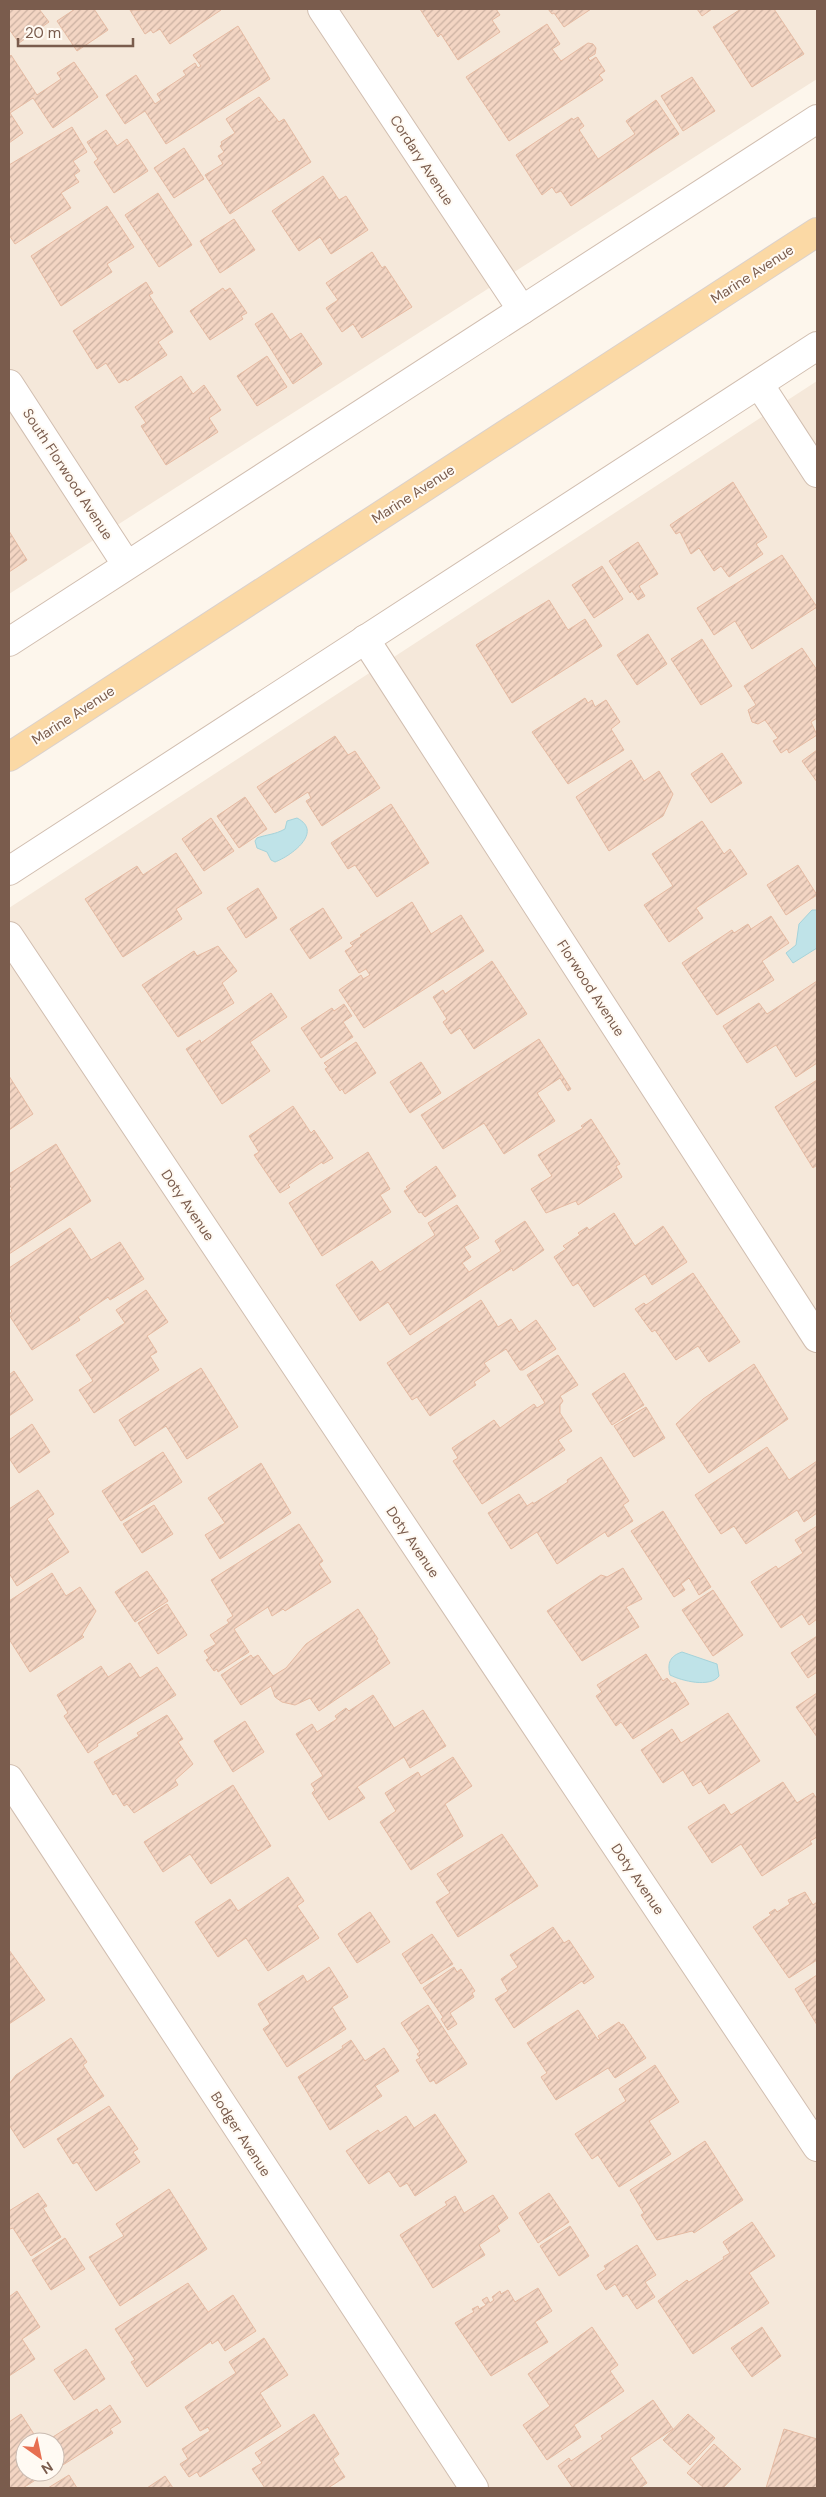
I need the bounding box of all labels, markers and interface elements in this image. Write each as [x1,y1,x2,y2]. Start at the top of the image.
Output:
scale bar [18,15,132,47]
text: 20 m [25,23,61,43]
street label: Cordary Avenue [386,112,458,209]
street label: Marine Avenue [707,240,797,307]
street label: South Florwood Avenue [19,405,117,543]
street label: Marine Avenue [368,460,458,527]
street label: Marine Avenue [28,681,118,748]
street label: Florwood Avenue [553,936,629,1040]
street label: Doty Avenue [158,1166,218,1244]
street label: Doty Avenue [383,1503,443,1581]
street label: Doty Avenue [608,1840,668,1918]
street label: Bodger Avenue [207,2088,275,2180]
north arrow [15,2432,65,2482]
text: N [38,2458,56,2478]

